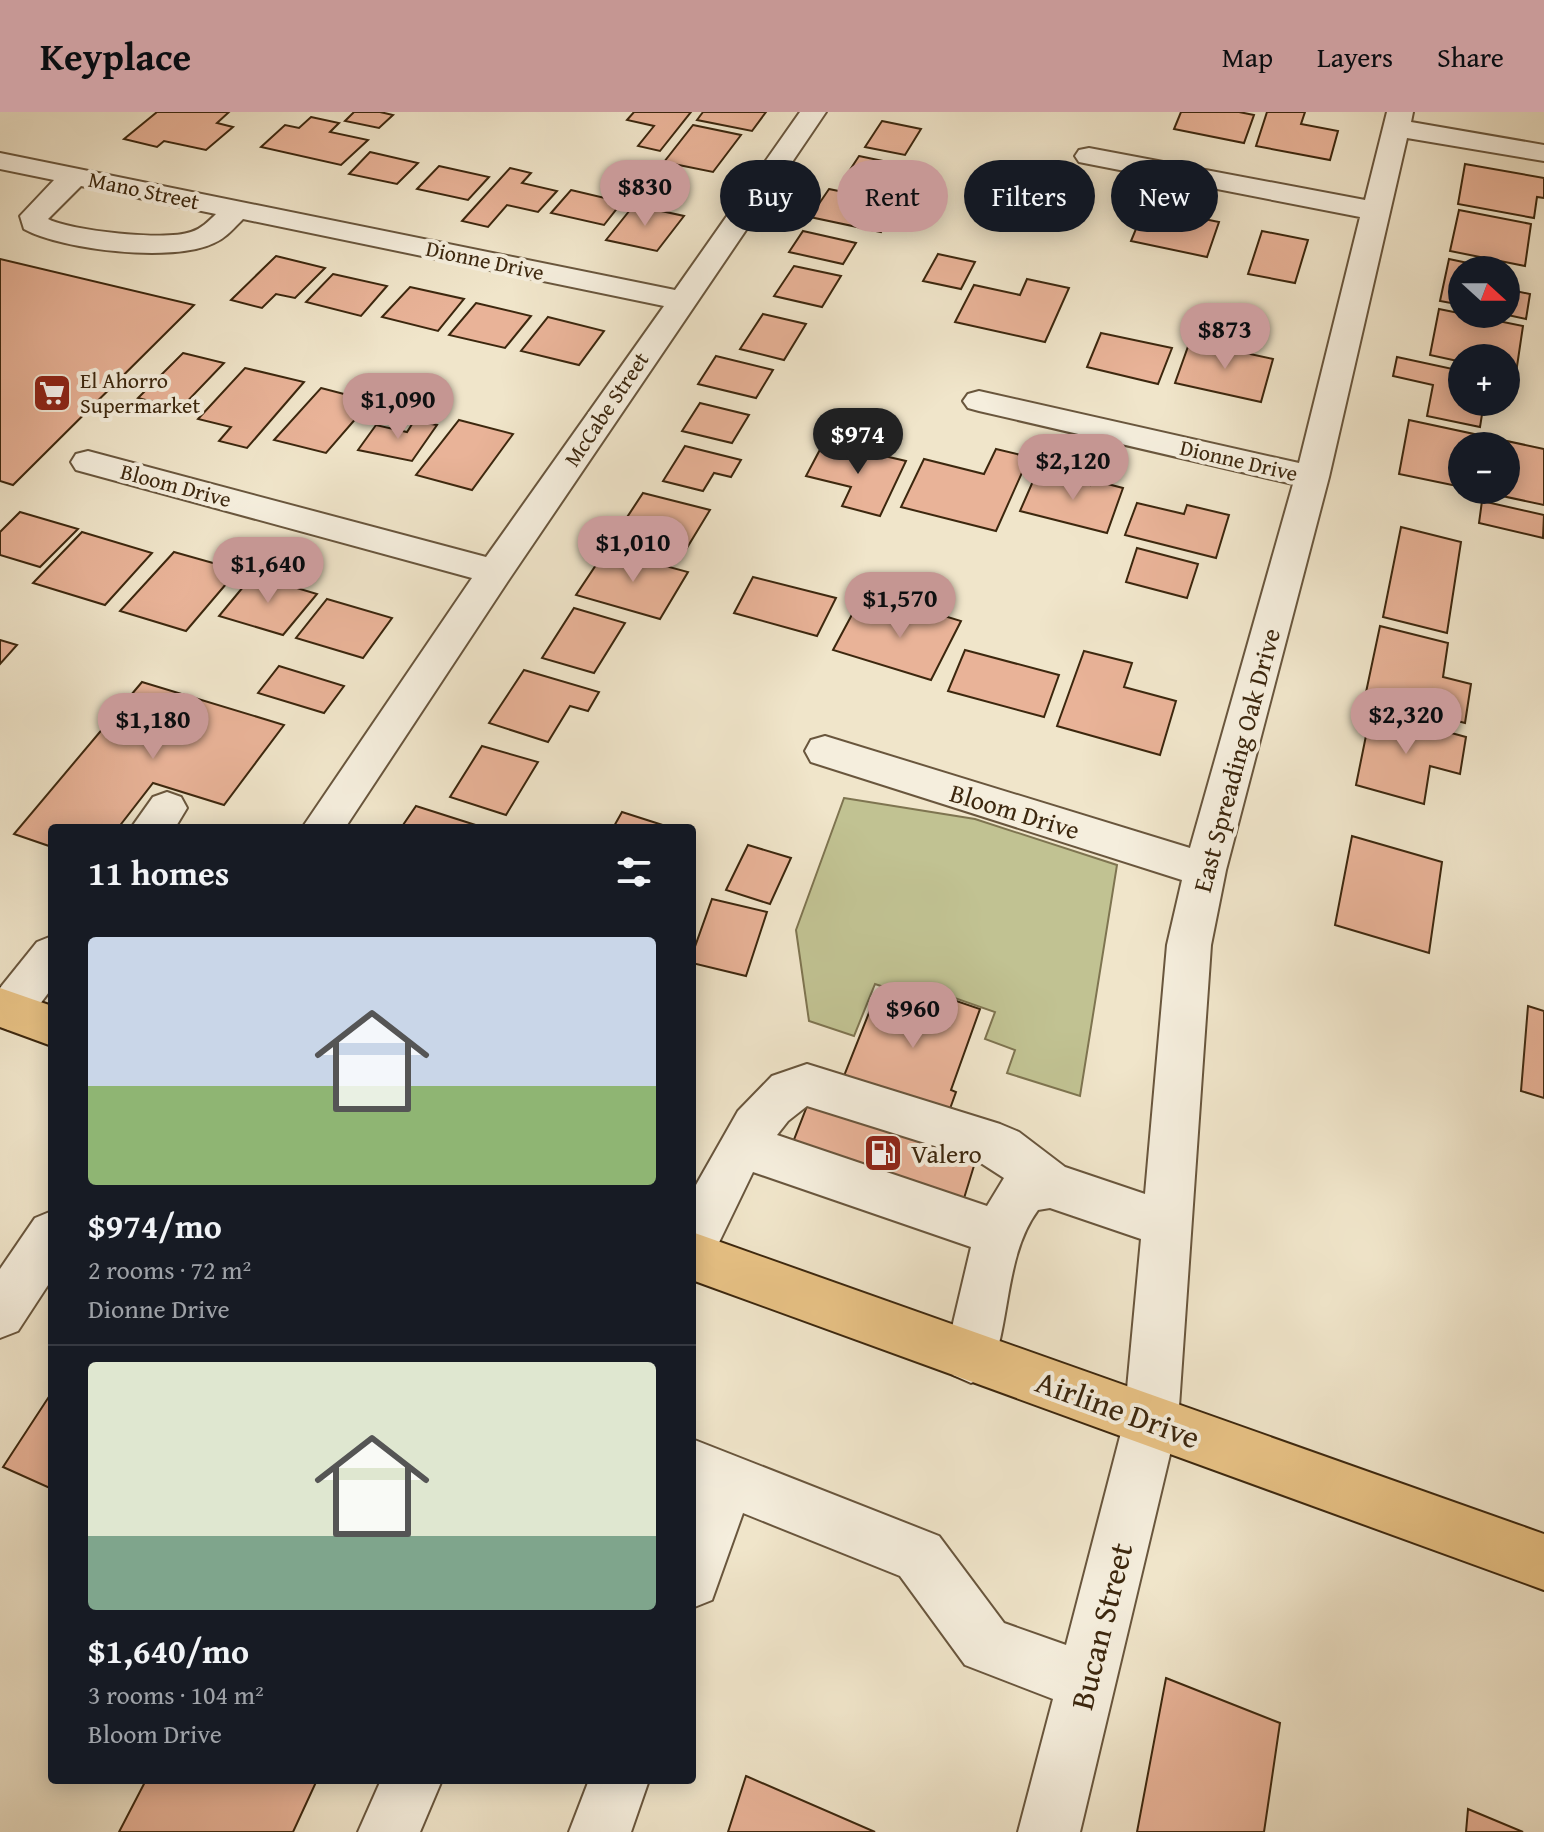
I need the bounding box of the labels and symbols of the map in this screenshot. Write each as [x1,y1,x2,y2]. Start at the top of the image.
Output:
pin: $830 [598,160,692,228]
street label: Mano Street [86,163,203,217]
street label: Dionne Drive [423,232,547,288]
north arrow [1448,256,1520,328]
pin: $873 [1178,303,1272,371]
street label: McCabe Street [556,345,656,473]
place label: El Ahorro Supermarket [80,364,200,421]
supermarket icon: El Ahorro Supermarket [31,372,73,414]
pin: $1,090 [333,373,463,441]
pin: $974 [811,408,905,476]
street label: Dionne Drive [1177,431,1301,489]
pin: $2,120 [1008,434,1138,502]
street label: Bloom Drive [117,455,235,515]
pin: $1,010 [568,516,698,584]
pin: $1,640 [203,537,333,605]
pin: $1,570 [835,572,965,640]
street label: East Spreading Oak Drive [1182,624,1290,896]
pin: $2,320 [1341,688,1471,756]
pin: $1,180 [88,693,218,761]
street label: Bloom Drive [945,773,1085,849]
pin: $960 [866,982,960,1050]
fuel station icon: Valero [862,1132,904,1174]
place label: Valero [911,1134,982,1173]
street label: Airline Drive [1029,1358,1207,1460]
street label: Bucan Street [1058,1537,1144,1715]

